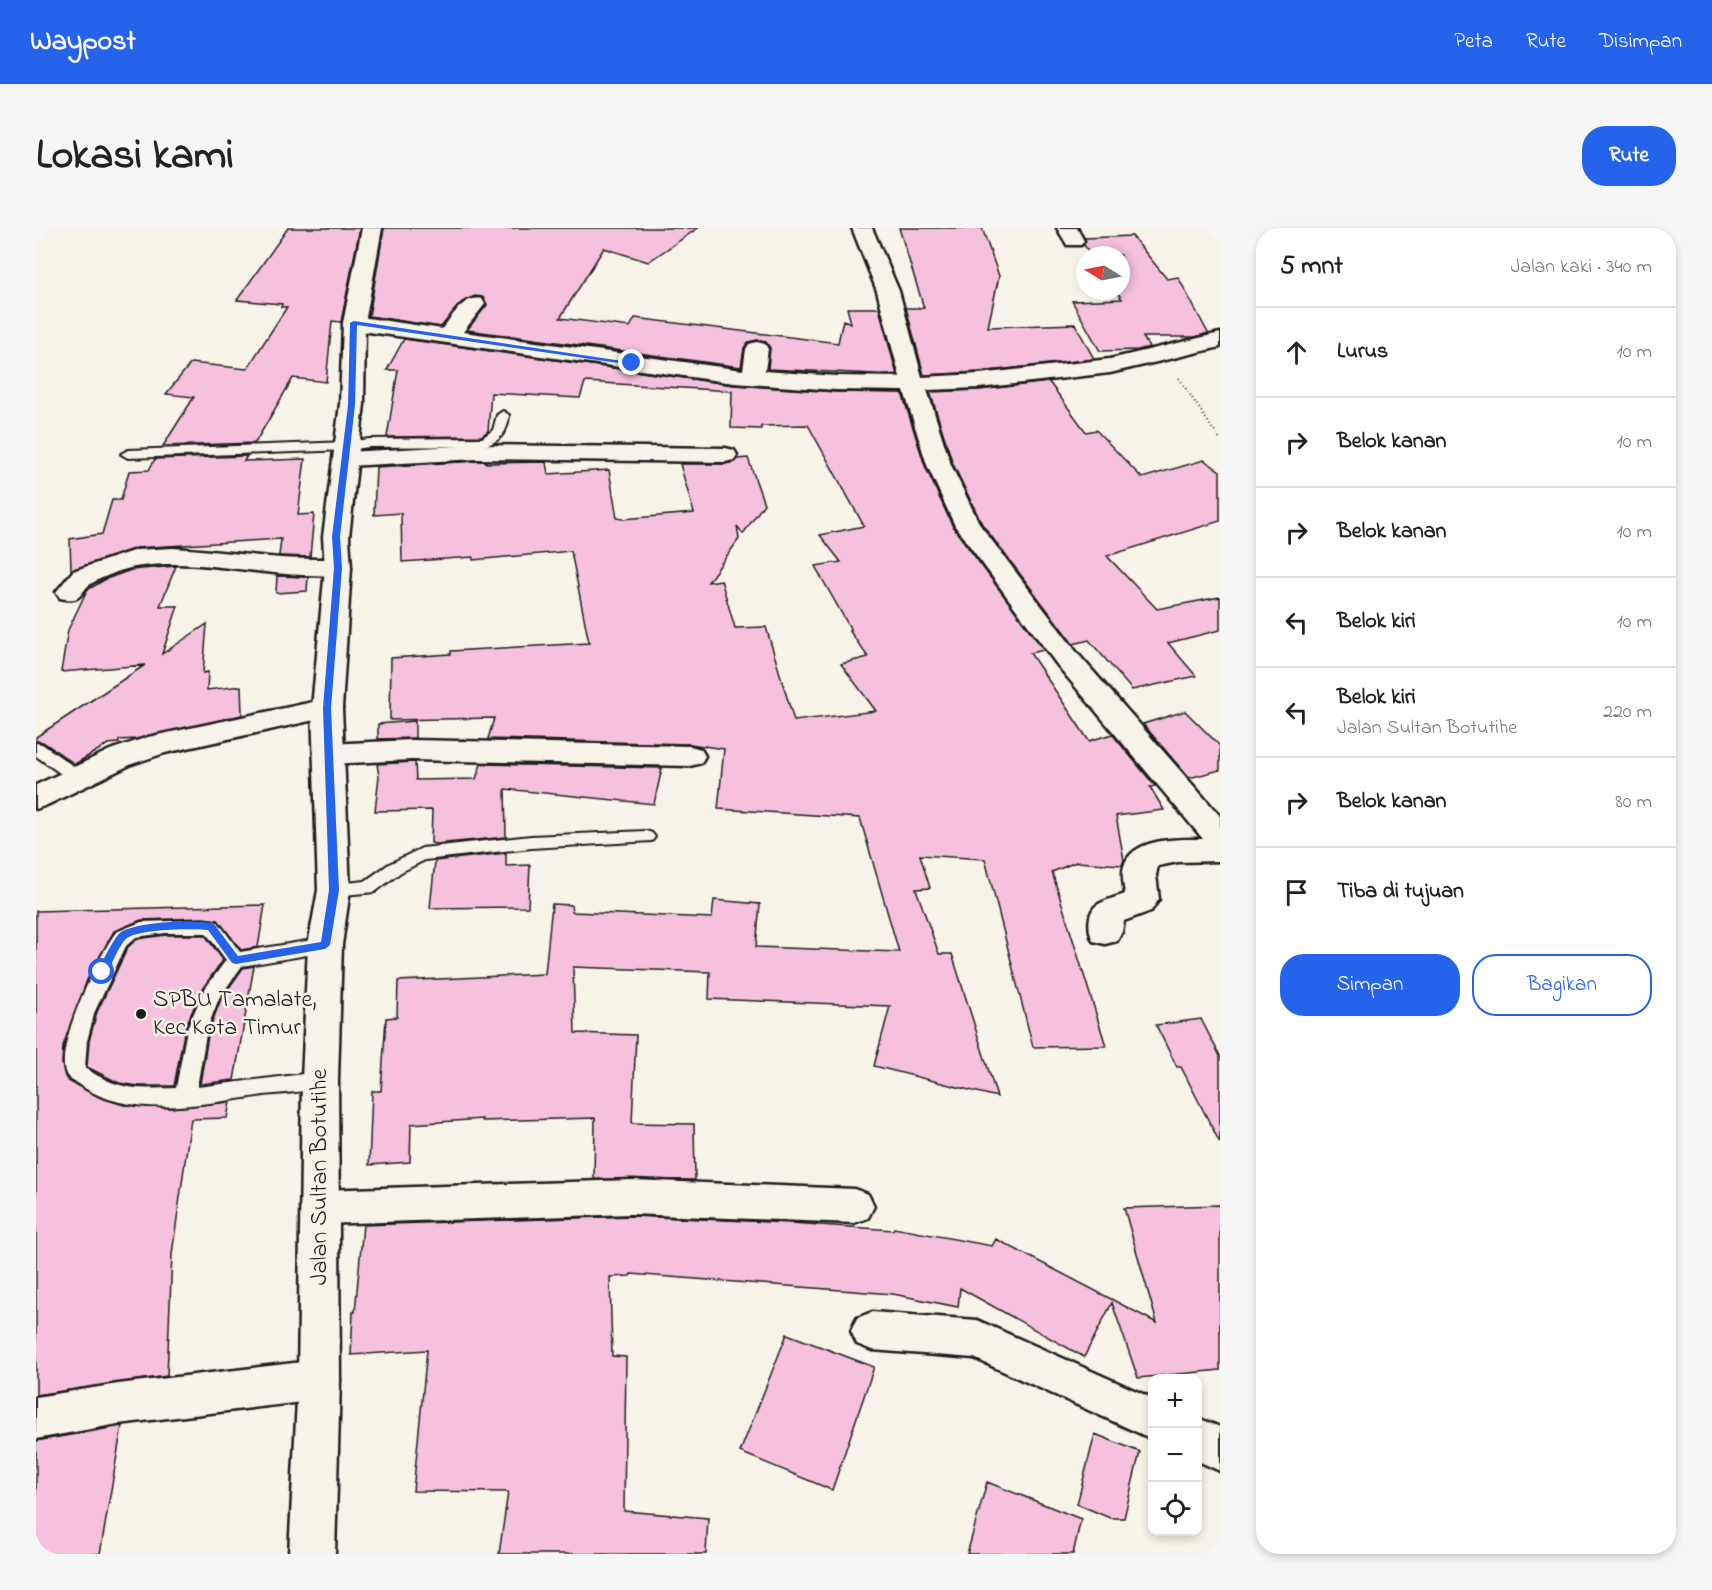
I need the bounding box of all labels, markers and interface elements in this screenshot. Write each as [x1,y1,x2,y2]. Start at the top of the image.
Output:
text: Waypost [30,22,136,63]
text: Peta [1454,27,1493,57]
text: Rute [1526,27,1566,57]
text: Disimpan [1599,27,1682,57]
text: Lokasi kami [36,126,234,187]
button: Rute [1582,126,1676,186]
north arrow [1076,246,1130,300]
text: 5 mnt [1280,248,1343,286]
text: Jalan kaki · 340 m [1511,253,1652,282]
icon: ahead [1280,336,1313,369]
text: Lurus [1337,336,1388,368]
text: 10 m [1616,338,1652,367]
route end [618,349,644,375]
icon: right [1280,426,1313,459]
text: Belok kanan [1337,426,1446,458]
text: 10 m [1616,428,1652,457]
icon: right [1280,516,1313,549]
text: Belok kanan [1337,516,1446,548]
text: 10 m [1616,518,1652,547]
icon: left [1280,606,1313,639]
text: Belok kiri [1337,606,1416,638]
text: 10 m [1616,608,1652,637]
text: Belok kiri [1337,682,1416,714]
icon: left [1280,696,1313,729]
text: 220 m [1603,698,1652,727]
text: Jalan Sultan Botutihe [1337,714,1517,743]
icon: right [1280,786,1313,819]
text: Belok kanan [1337,786,1446,818]
text: 80 m [1615,788,1652,817]
icon: arrive [1280,876,1313,909]
text: Tiba di tujuan [1337,876,1464,908]
button: Simpan [1280,954,1460,1016]
button: Bagikan [1472,954,1652,1016]
route start [88,958,114,984]
place label: SPBU Tamalate, Kec Kota Timur [153,983,316,1046]
marker: SPBU Tamalate, Kec Kota Timur [134,1007,148,1021]
street label: Jalan Sultan Botutihe [303,1069,338,1285]
map controls [1148,1374,1202,1536]
button: + [1148,1374,1202,1428]
button: − [1148,1428,1202,1482]
button: locate [1148,1482,1202,1536]

